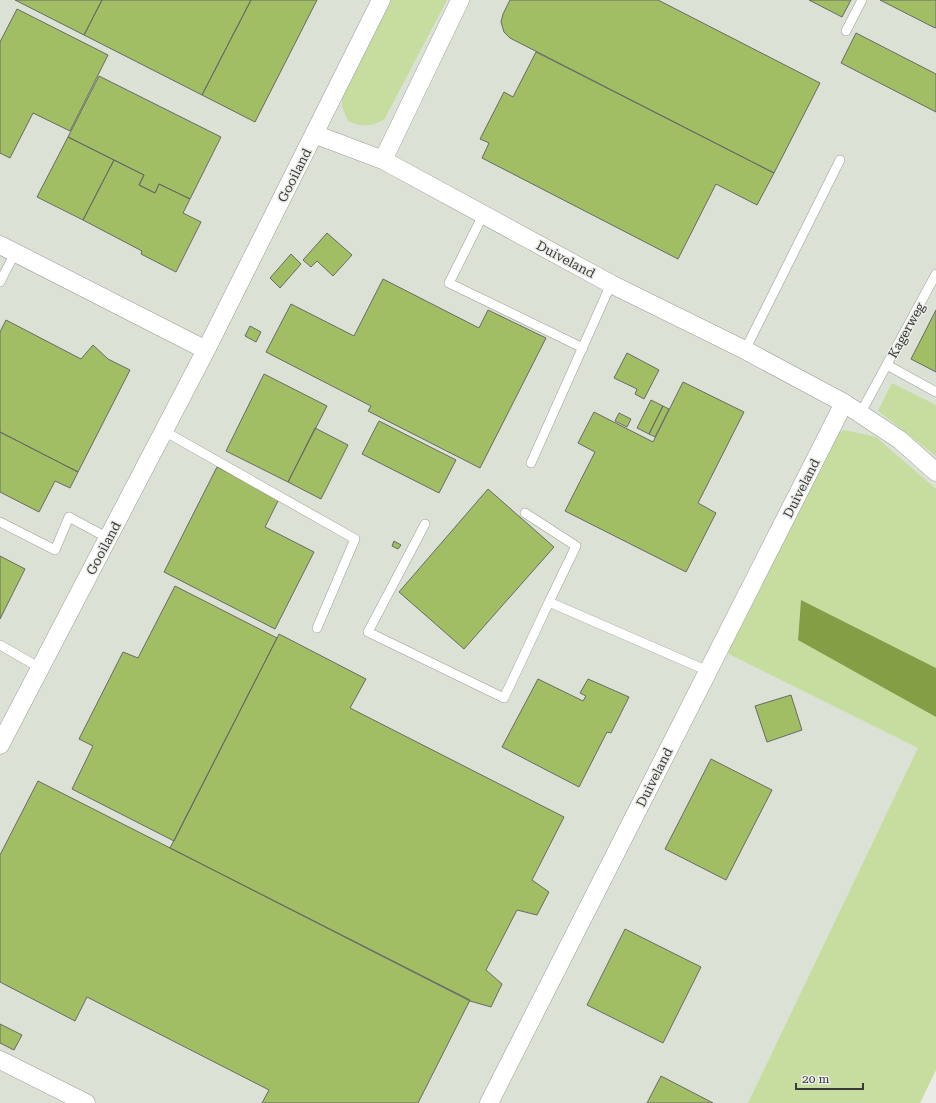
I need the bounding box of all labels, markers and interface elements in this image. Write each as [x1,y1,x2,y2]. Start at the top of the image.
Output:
street label: Gooiland [275,145,315,205]
street label: Duiveland [534,238,598,281]
street label: Kagerweg [885,299,928,361]
street label: Duiveland [780,456,823,520]
street label: Gooiland [83,518,124,577]
street label: Duiveland [633,745,676,809]
scale bar [796,1065,863,1091]
text: 20 m [802,1072,829,1086]

